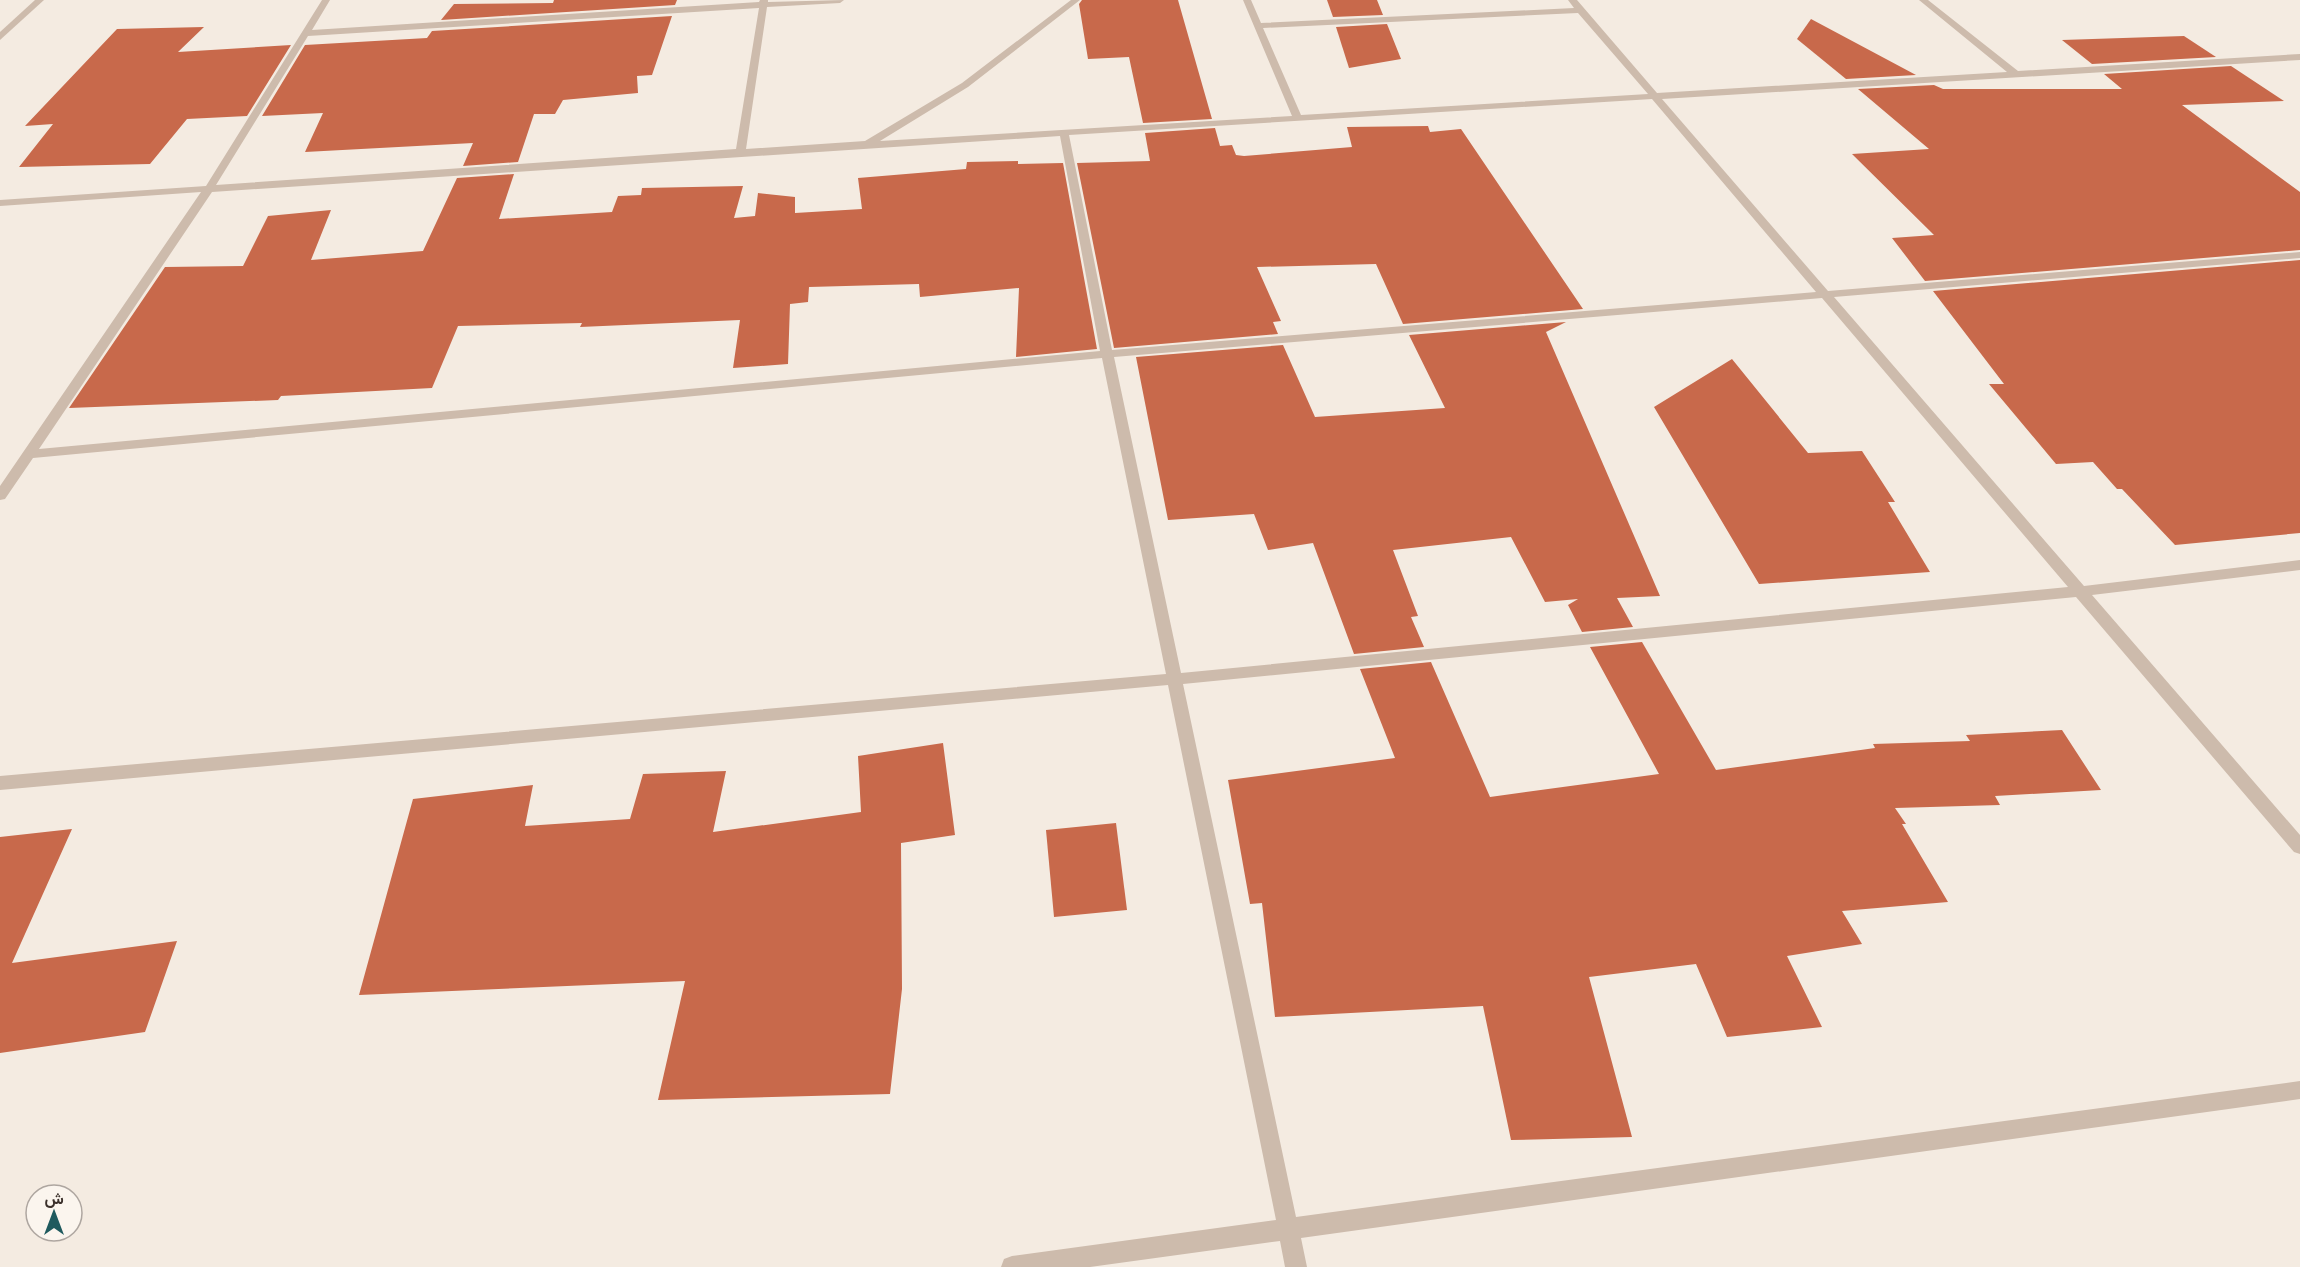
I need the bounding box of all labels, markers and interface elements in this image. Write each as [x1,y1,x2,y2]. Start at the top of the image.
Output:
north arrow [24,1183,84,1243]
text: ش [44,1189,64,1208]

